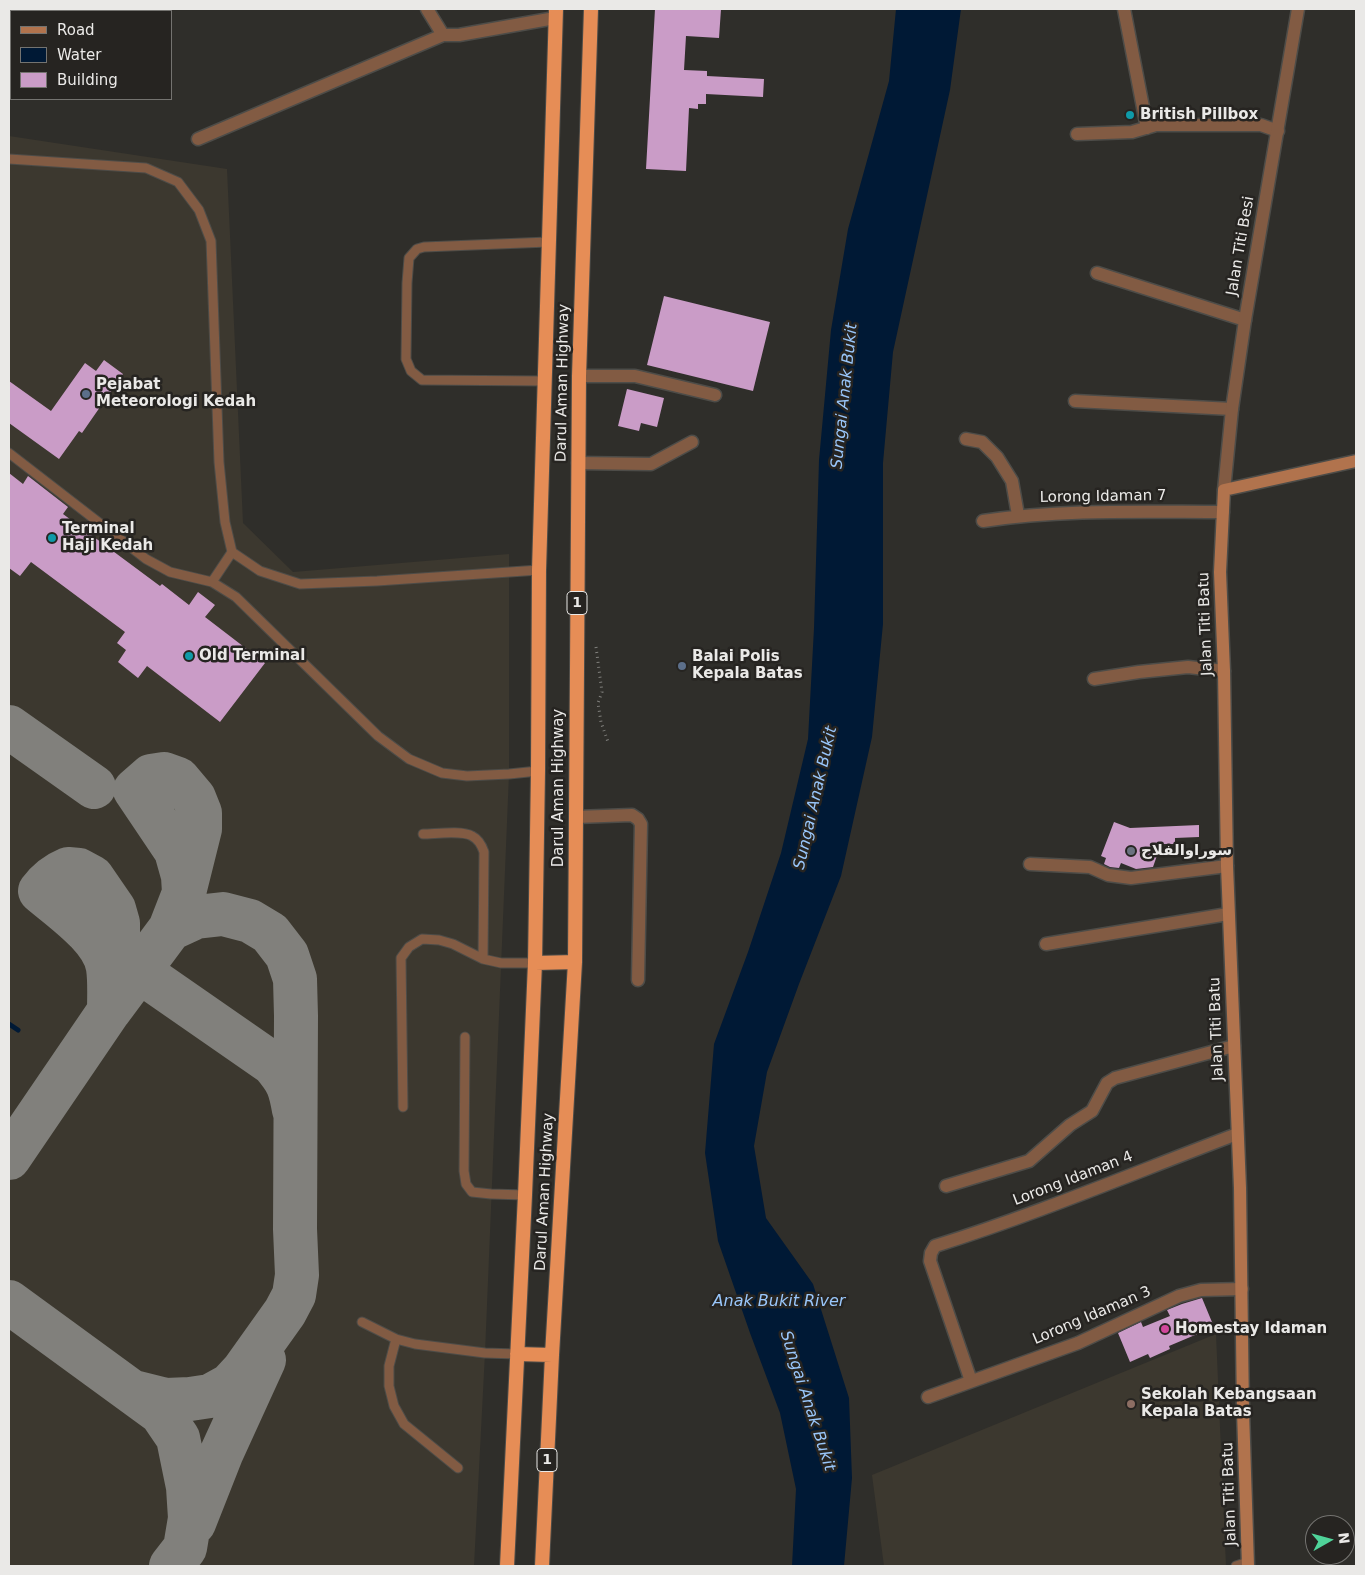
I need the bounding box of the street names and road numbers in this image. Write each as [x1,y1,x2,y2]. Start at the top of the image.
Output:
street label: Jalan Titi Besi [1223,195,1259,297]
street label: Darul Aman Highway [553,304,573,462]
street label: Lorong Idaman 7 [1039,487,1167,507]
street label: Jalan Titi Batu [1195,572,1217,676]
road number: 1 [567,592,587,614]
street label: Darul Aman Highway [550,709,568,867]
street label: Jalan Titi Batu [1206,977,1228,1081]
street label: Darul Aman Highway [532,1112,558,1272]
street label: Lorong Idaman 4 [1011,1148,1135,1210]
street label: Lorong Idaman 3 [1030,1283,1154,1349]
street label: Jalan Titi Batu [1219,1442,1241,1546]
road number: 1 [537,1448,557,1472]

